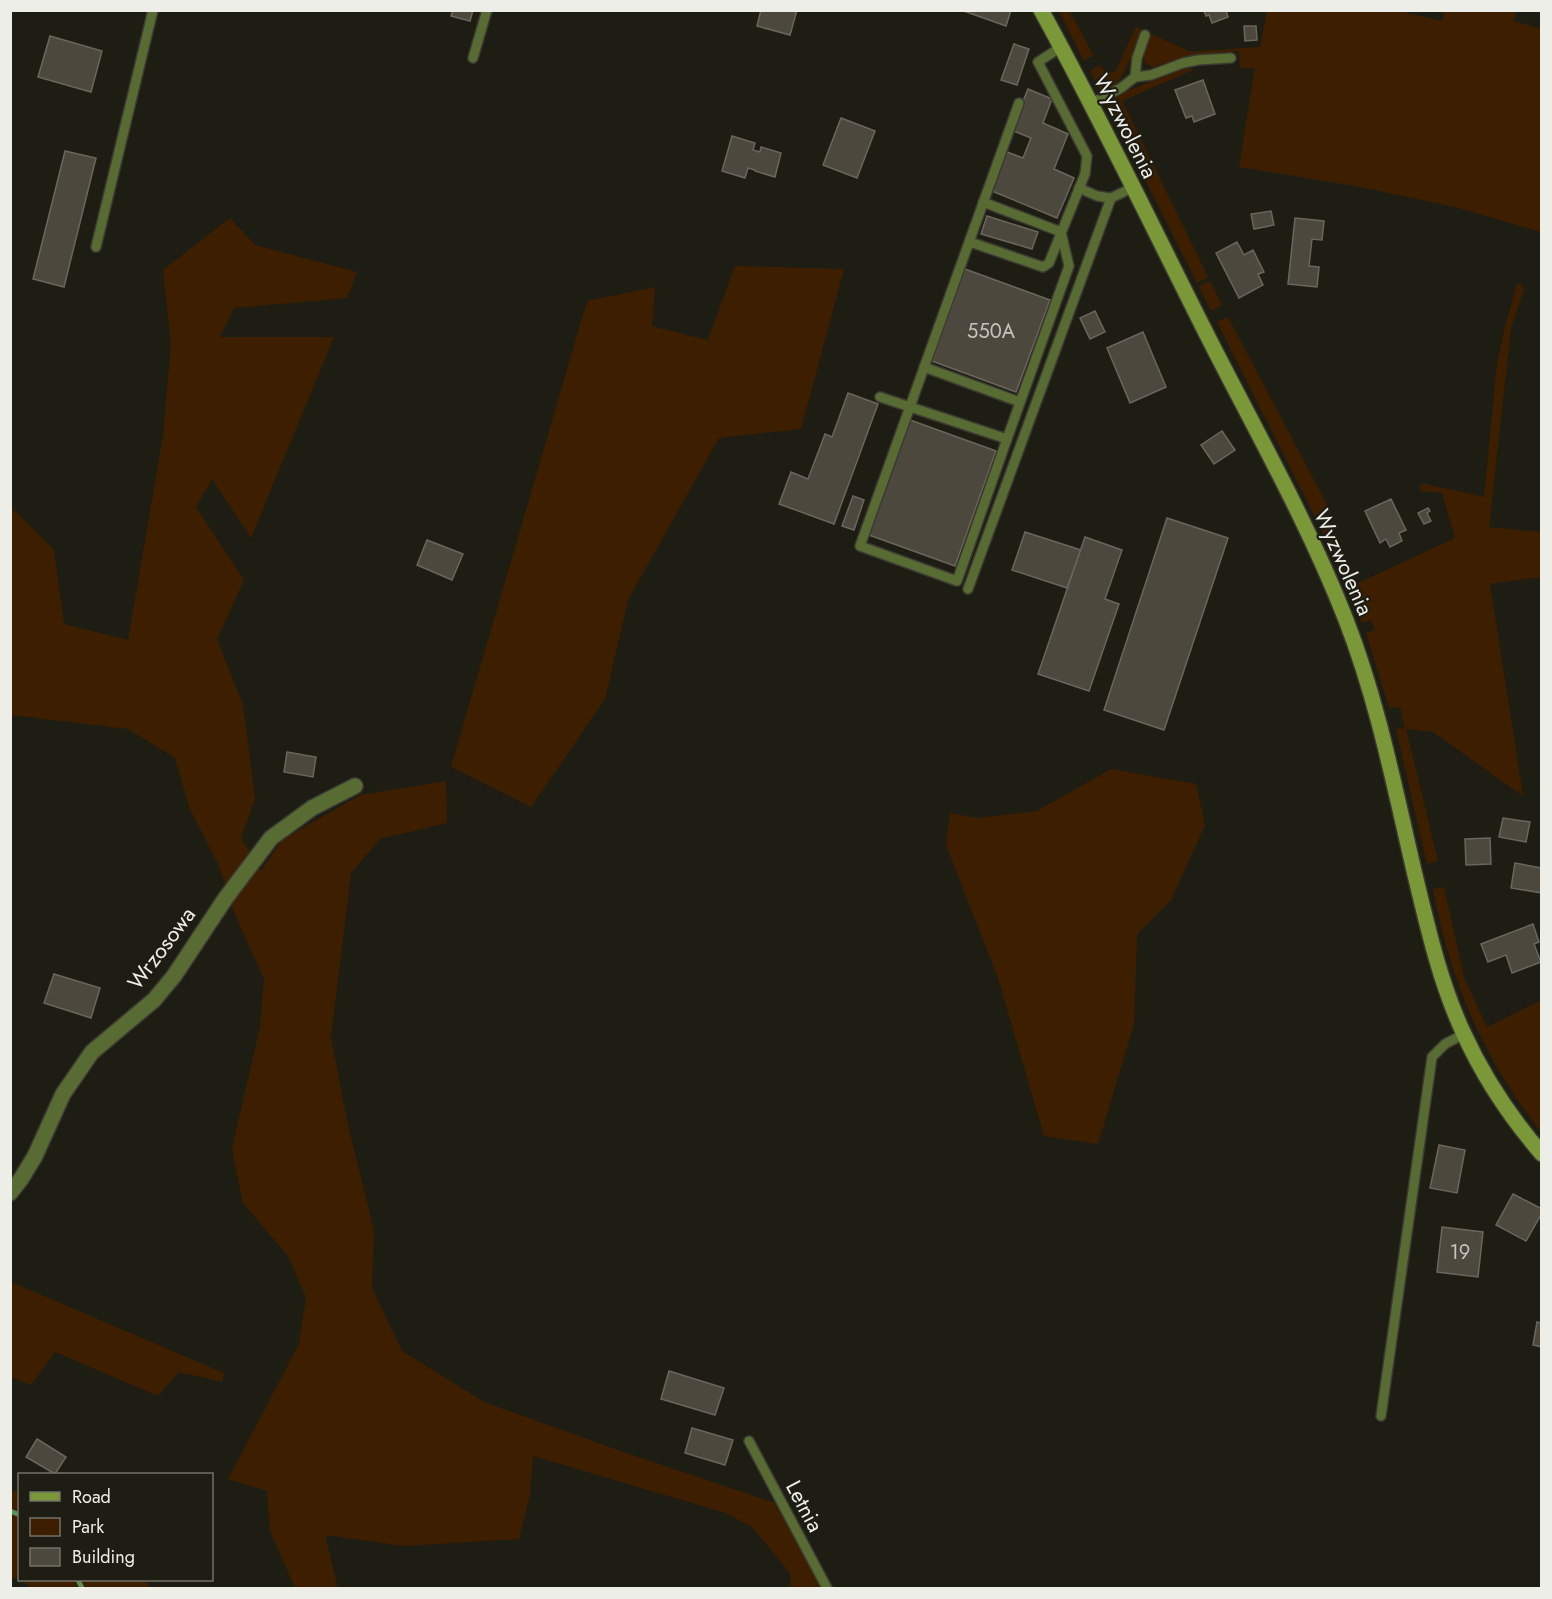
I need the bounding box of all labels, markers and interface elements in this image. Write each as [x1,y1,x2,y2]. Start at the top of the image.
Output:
street label: Wyzwolenia [1086,68,1166,184]
house number: 550A [967,317,1016,346]
street label: Wyzwolenia [1306,504,1382,620]
street label: Wrzosowa [119,900,203,996]
house number: 19 [1450,1238,1470,1267]
legend [18,1473,213,1581]
street label: Letnia [778,1474,832,1538]
text: Road [72,1484,111,1510]
text: Park [72,1514,104,1540]
text: Building [72,1544,135,1570]

